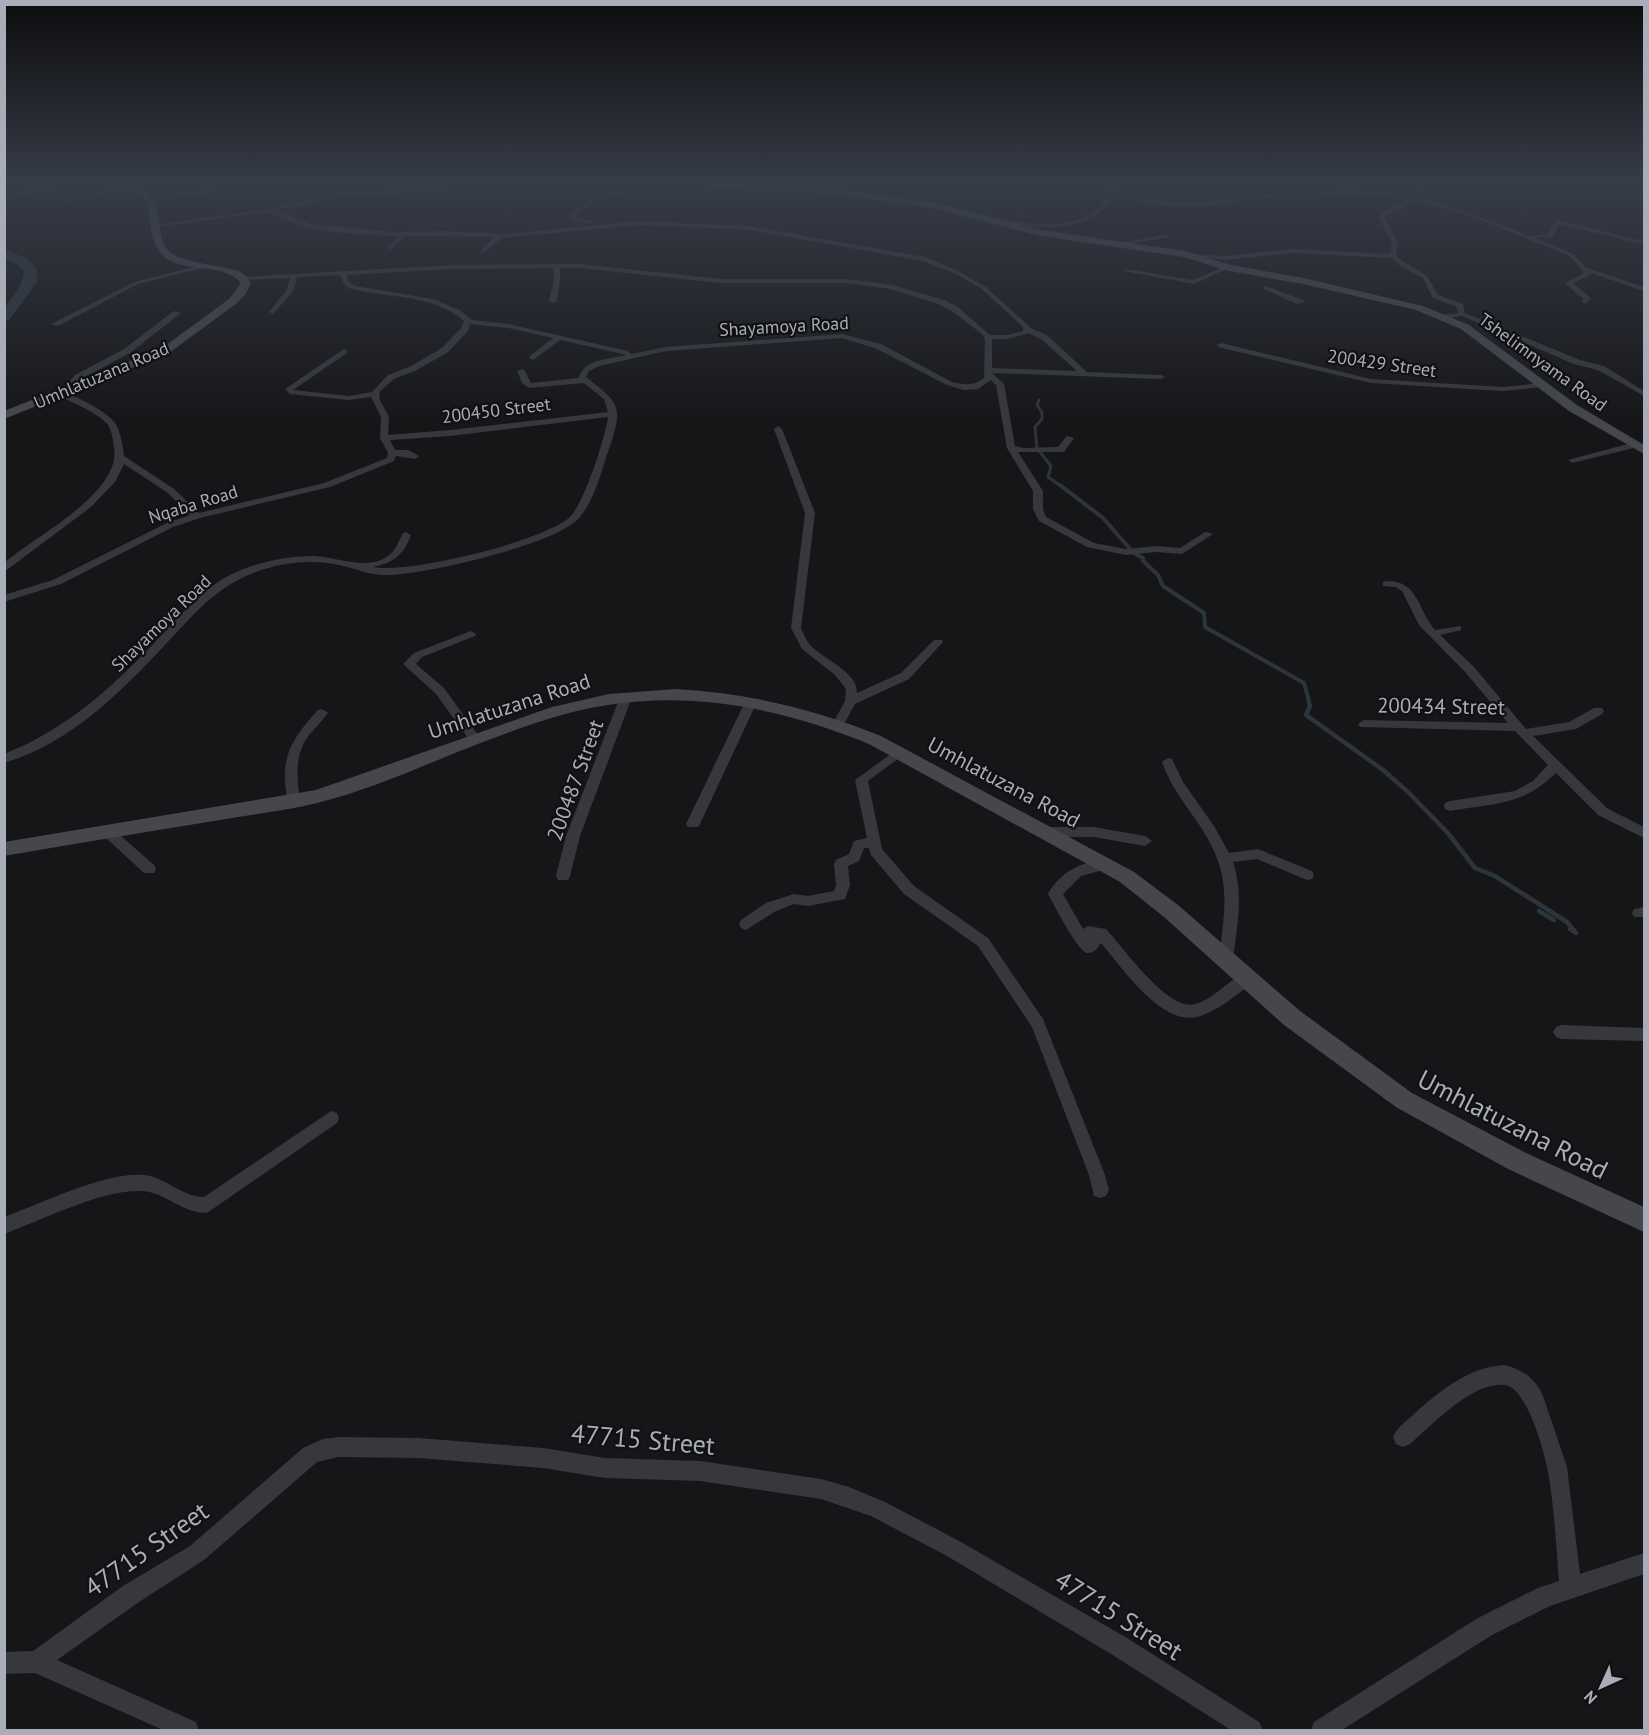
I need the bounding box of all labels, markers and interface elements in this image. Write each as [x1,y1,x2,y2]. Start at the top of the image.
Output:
street label: Tshelimnyama Road [1474,308,1612,416]
street label: Shayamoya Road [719,311,849,341]
street label: Umhlatuzana Road [30,336,172,414]
street label: 200429 Street [1326,344,1438,382]
street label: 200450 Street [440,392,552,428]
street label: Nqaba Road [146,480,240,528]
street label: Shayamoya Road [106,570,216,676]
street label: Umhlatuzana Road [424,667,594,745]
street label: 200434 Street [1377,691,1505,721]
street label: 200487 Street [541,716,609,844]
street label: Umhlatuzana Road [923,730,1085,834]
street label: Umhlatuzana Road [1412,1062,1614,1186]
street label: 47715 Street [570,1416,716,1462]
street label: 47715 Street [77,1494,215,1604]
street label: 47715 Street [1049,1563,1189,1667]
north arrow [1571,1657,1631,1717]
text: N [1580,1687,1601,1708]

